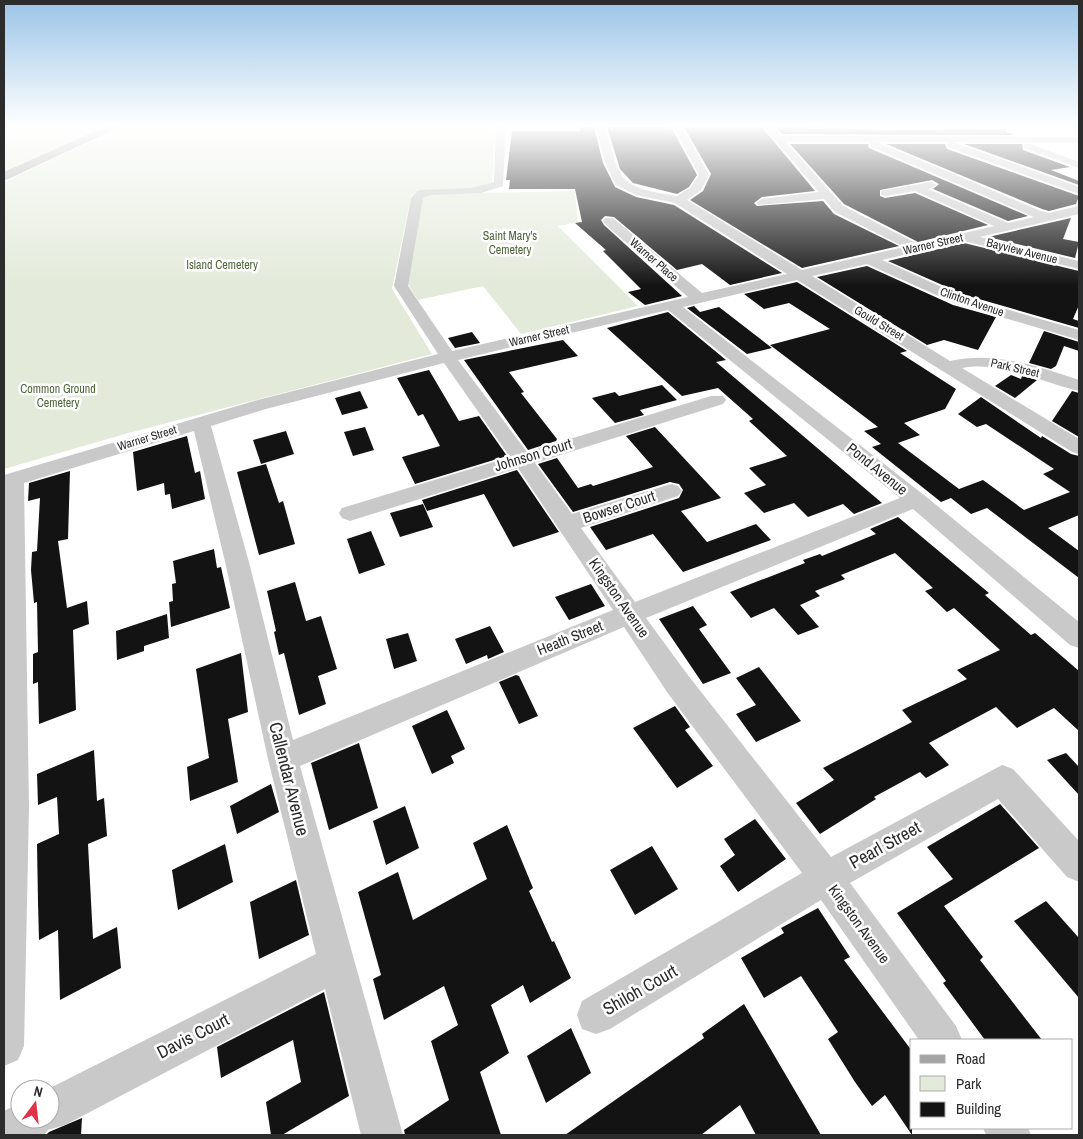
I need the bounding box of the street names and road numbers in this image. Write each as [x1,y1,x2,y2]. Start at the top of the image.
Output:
street label: Warner Street [902,229,965,259]
street label: Bayview Avenue [985,234,1059,268]
street label: Warner Place [626,235,682,285]
street label: Clinton Avenue [938,284,1006,320]
street label: Gould Street [851,302,907,344]
street label: Warner Street [508,321,571,351]
street label: Park Street [989,355,1041,381]
street label: Warner Street [116,421,179,455]
street label: Johnson Court [492,433,575,476]
street label: Pond Avenue [842,437,912,500]
street label: Bowser Court [580,485,658,528]
street label: Kingston Avenue [584,554,655,642]
street label: Heath Street [534,615,606,660]
street label: Callendar Avenue [263,719,316,838]
street label: Pearl Street [845,815,925,874]
street label: Kingston Avenue [824,880,895,968]
street label: Shiloh Court [598,958,682,1021]
street label: Davis Court [152,1007,233,1064]

